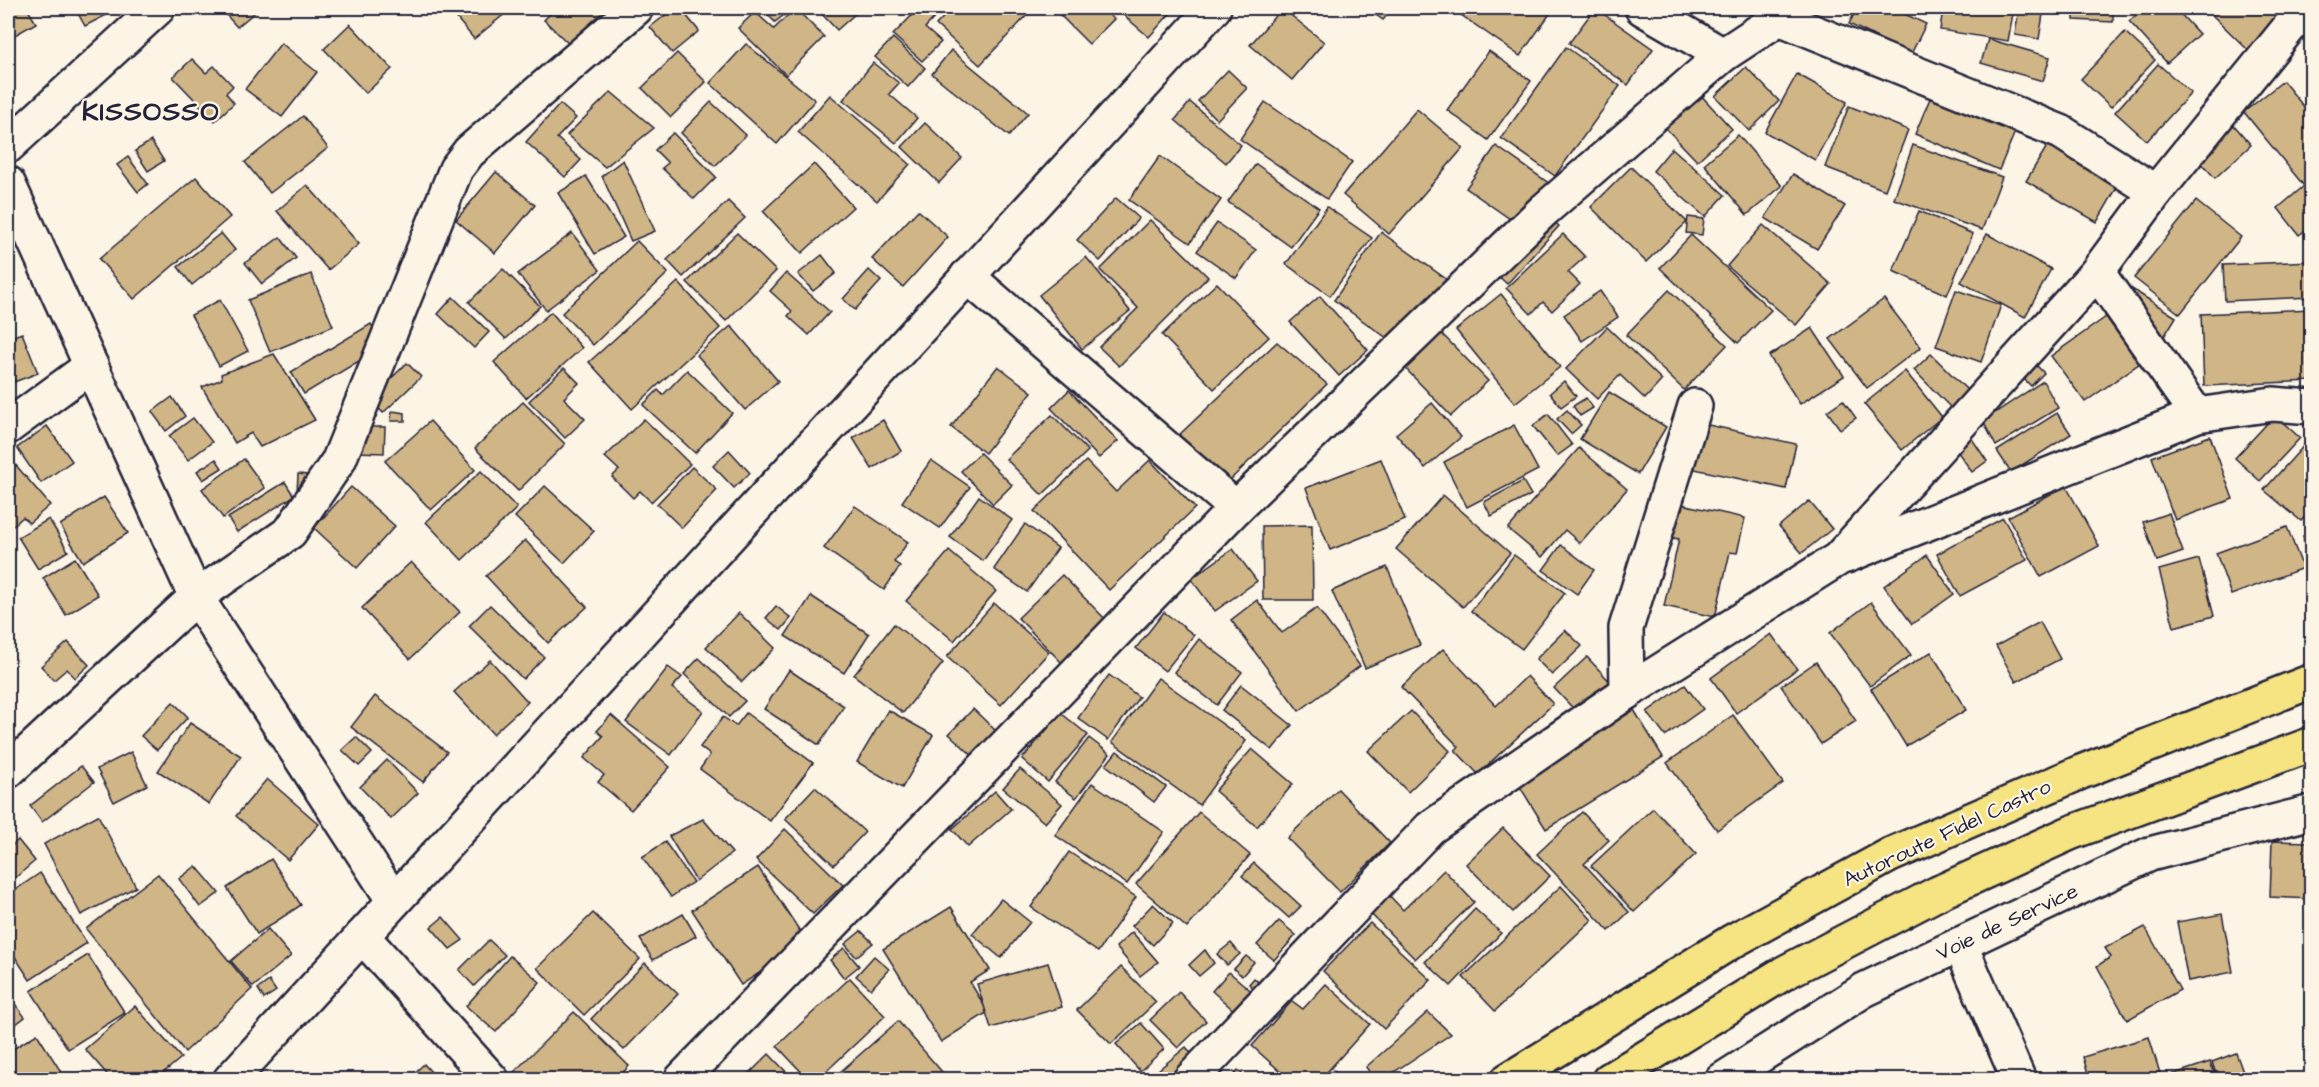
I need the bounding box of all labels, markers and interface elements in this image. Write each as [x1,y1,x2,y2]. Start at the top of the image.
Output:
district label: KISSOSSO [82,93,220,131]
street label: Autoroute Fidel Castro [1838,772,2056,894]
street label: Voie de Service [1931,876,2083,968]

